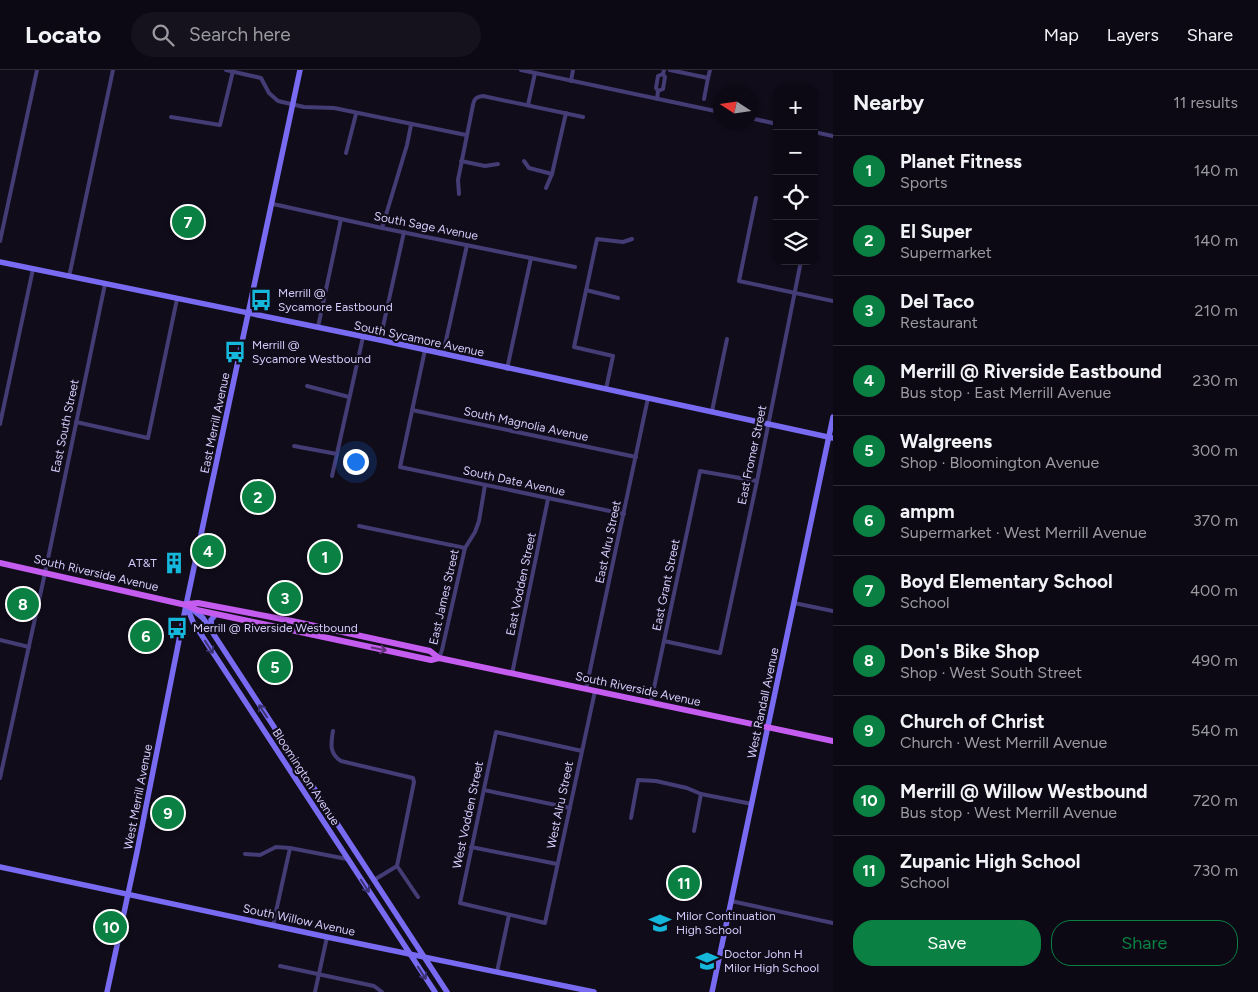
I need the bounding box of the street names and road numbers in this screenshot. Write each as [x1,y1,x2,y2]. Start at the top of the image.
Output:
street label: South Sage Avenue [373,209,480,243]
street label: South Sycamore Avenue [353,318,486,360]
street label: East Merrill Avenue [197,371,233,475]
street label: East South Street [48,378,82,474]
street label: South Magnolia Avenue [462,404,590,444]
street label: East Fromer Street [735,404,769,506]
street label: South Date Avenue [462,463,567,499]
street label: East Alru Street [592,499,624,585]
street label: East Vodden Street [503,531,539,637]
street label: East Grant Street [649,537,683,632]
street label: East James Street [426,547,462,646]
street label: South Riverside Avenue [32,552,160,594]
street label: West Randall Avenue [744,646,782,760]
street label: South Riverside Avenue [574,669,702,709]
street label: Bloomington Avenue [270,726,343,828]
street label: West Merrill Avenue [121,743,155,851]
street label: West Vodden Street [450,760,486,870]
street label: West Alru Street [544,760,576,850]
street label: South Willow Avenue [242,901,357,939]

